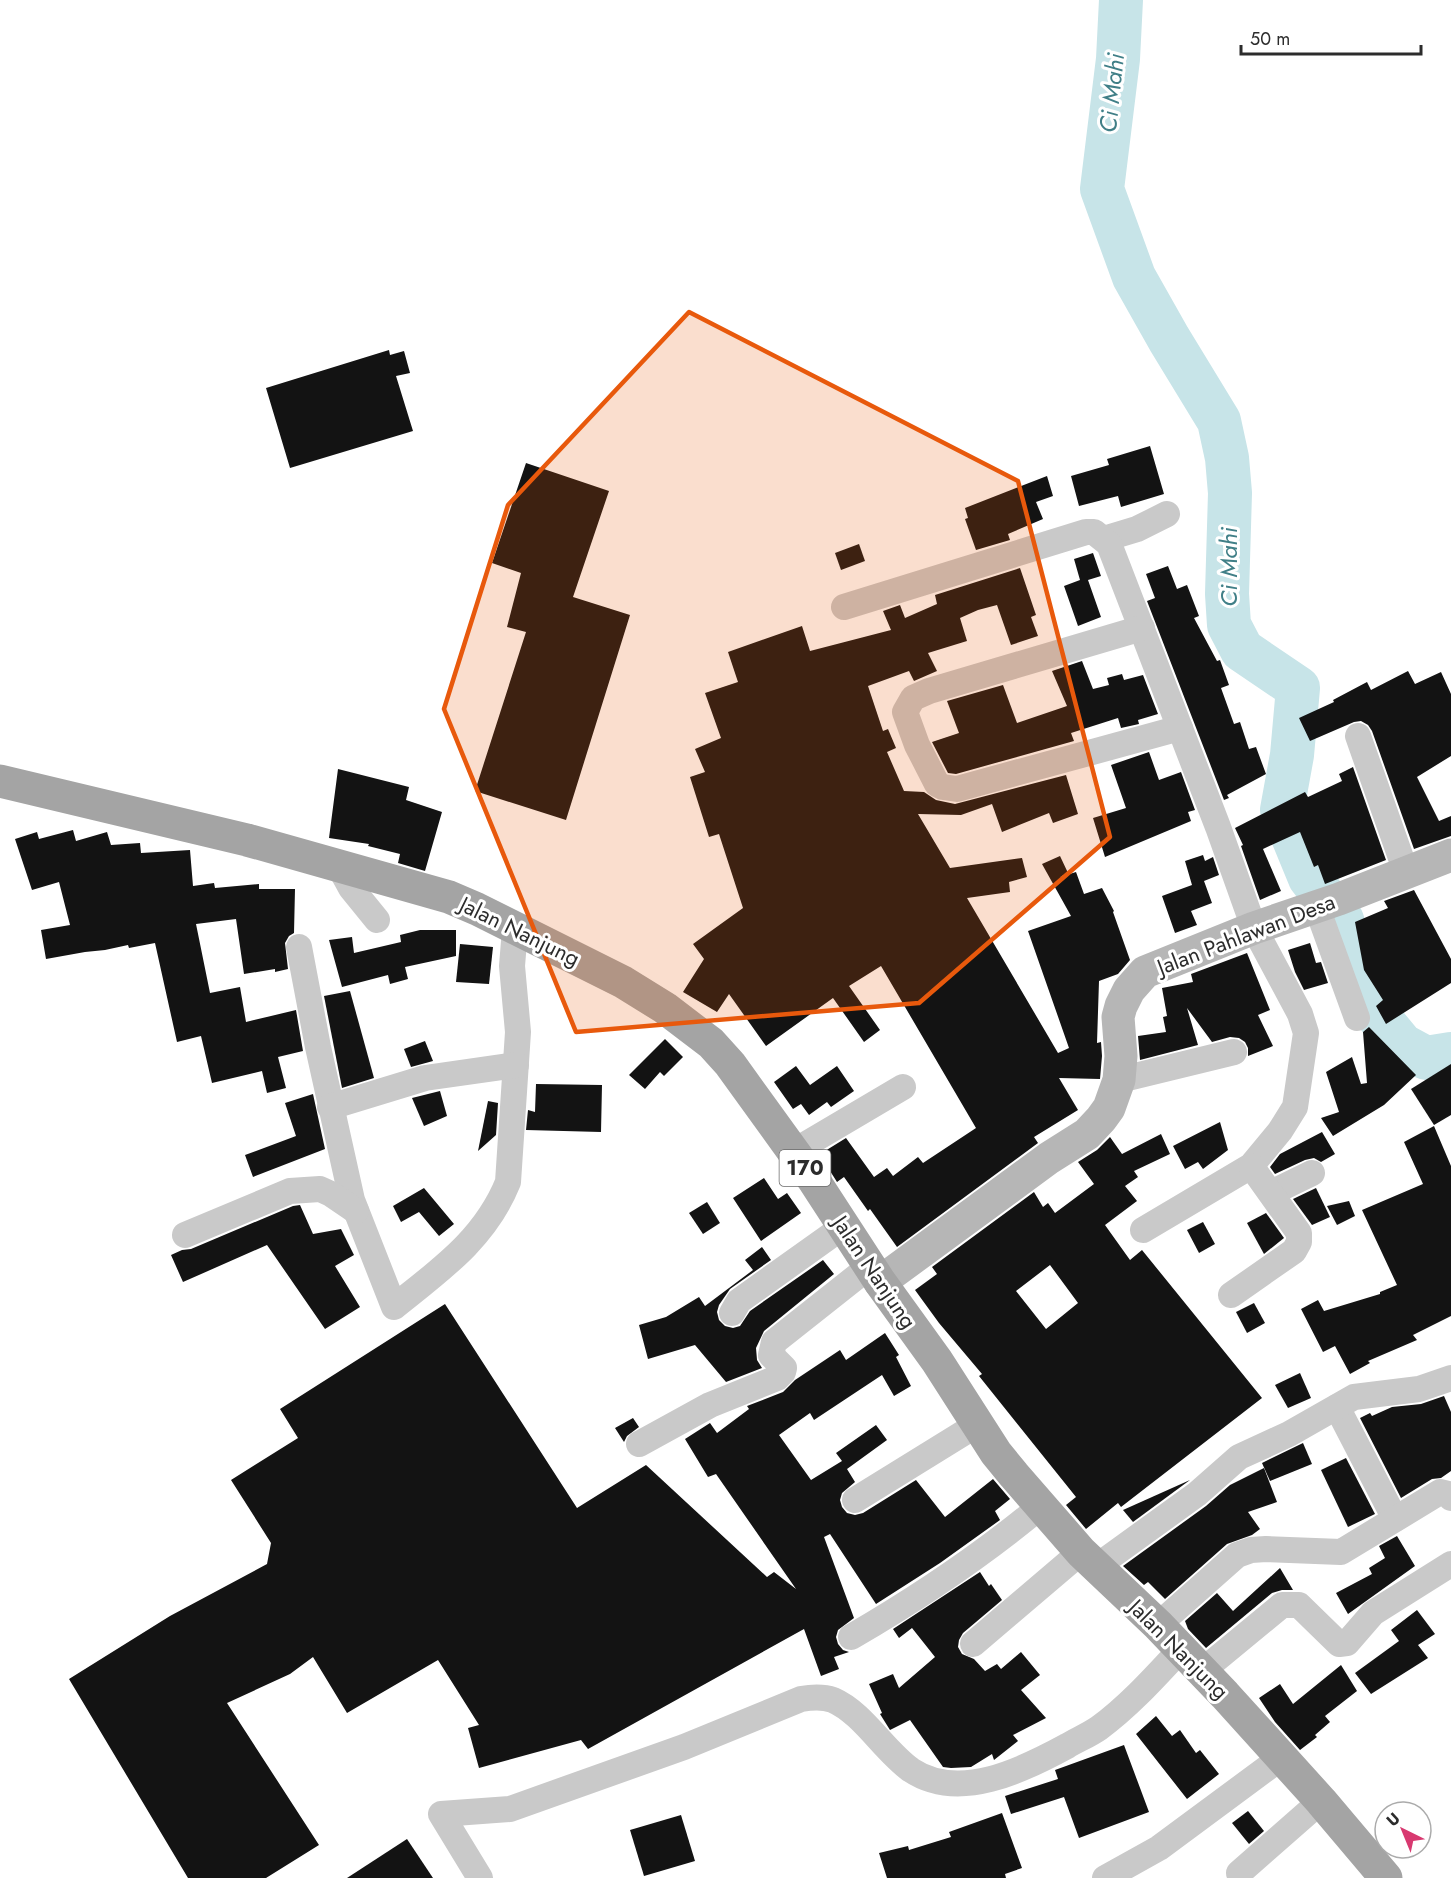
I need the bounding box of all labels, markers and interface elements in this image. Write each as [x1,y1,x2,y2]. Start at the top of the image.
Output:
scale bar [1241,18,1421,56]
text: 50 m [1250,26,1290,52]
water label: Ci Mahi [1090,51,1133,134]
water label: Ci Mahi [1211,526,1246,607]
street label: Jalan Pahlawan Desa [1150,885,1340,984]
street label: Jalan Nanjung [452,887,585,974]
road number: 170 [780,1150,830,1186]
street label: Jalan Nanjung [824,1207,925,1335]
street label: Jalan Nanjung [1120,1590,1236,1706]
north arrow [1373,1800,1433,1860]
text: U [1381,1807,1405,1832]

